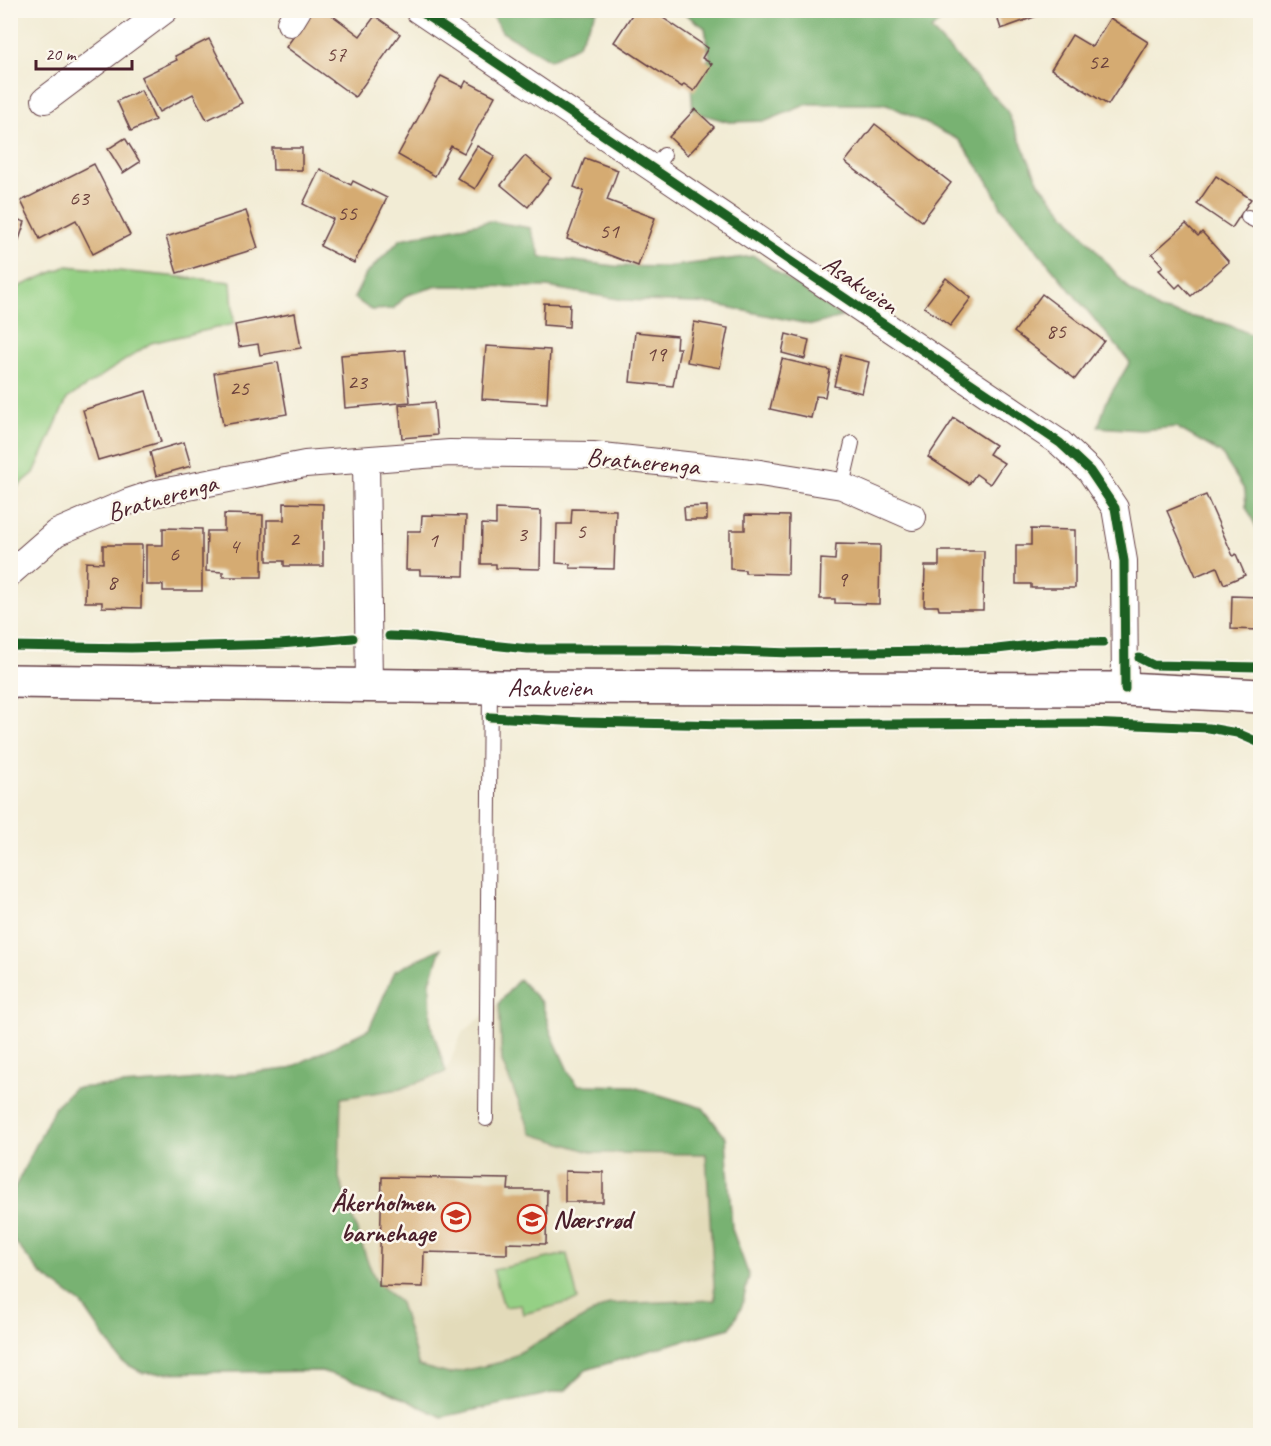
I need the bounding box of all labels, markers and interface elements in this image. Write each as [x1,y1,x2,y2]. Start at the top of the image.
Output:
scale bar [36,33,132,71]
house number: 57 [326,40,347,68]
text: 20 m [45,43,78,65]
house number: 52 [1088,48,1110,76]
house number: 63 [69,184,91,212]
house number: 55 [337,199,358,227]
house number: 51 [599,217,620,245]
street label: Asakveien [816,247,906,322]
house number: 85 [1046,317,1067,345]
house number: 19 [646,340,668,368]
house number: 23 [347,368,369,396]
house number: 25 [229,374,250,402]
street label: Bratnerenga [585,440,702,483]
street label: Bratnerenga [103,466,223,529]
house number: 5 [576,517,587,545]
house number: 3 [517,520,529,548]
house number: 2 [289,525,301,553]
house number: 1 [428,526,439,554]
house number: 4 [229,532,241,560]
house number: 6 [169,540,180,568]
house number: 9 [837,565,849,593]
house number: 8 [107,568,119,596]
street label: Asakveien [508,671,594,704]
place label: Åkerholmen barnehage [331,1186,437,1249]
school or university icon: Åkerholmen barnehage [440,1201,472,1233]
school or university icon: Nærsrød [516,1203,548,1235]
place label: Nærsrød [553,1203,636,1236]

